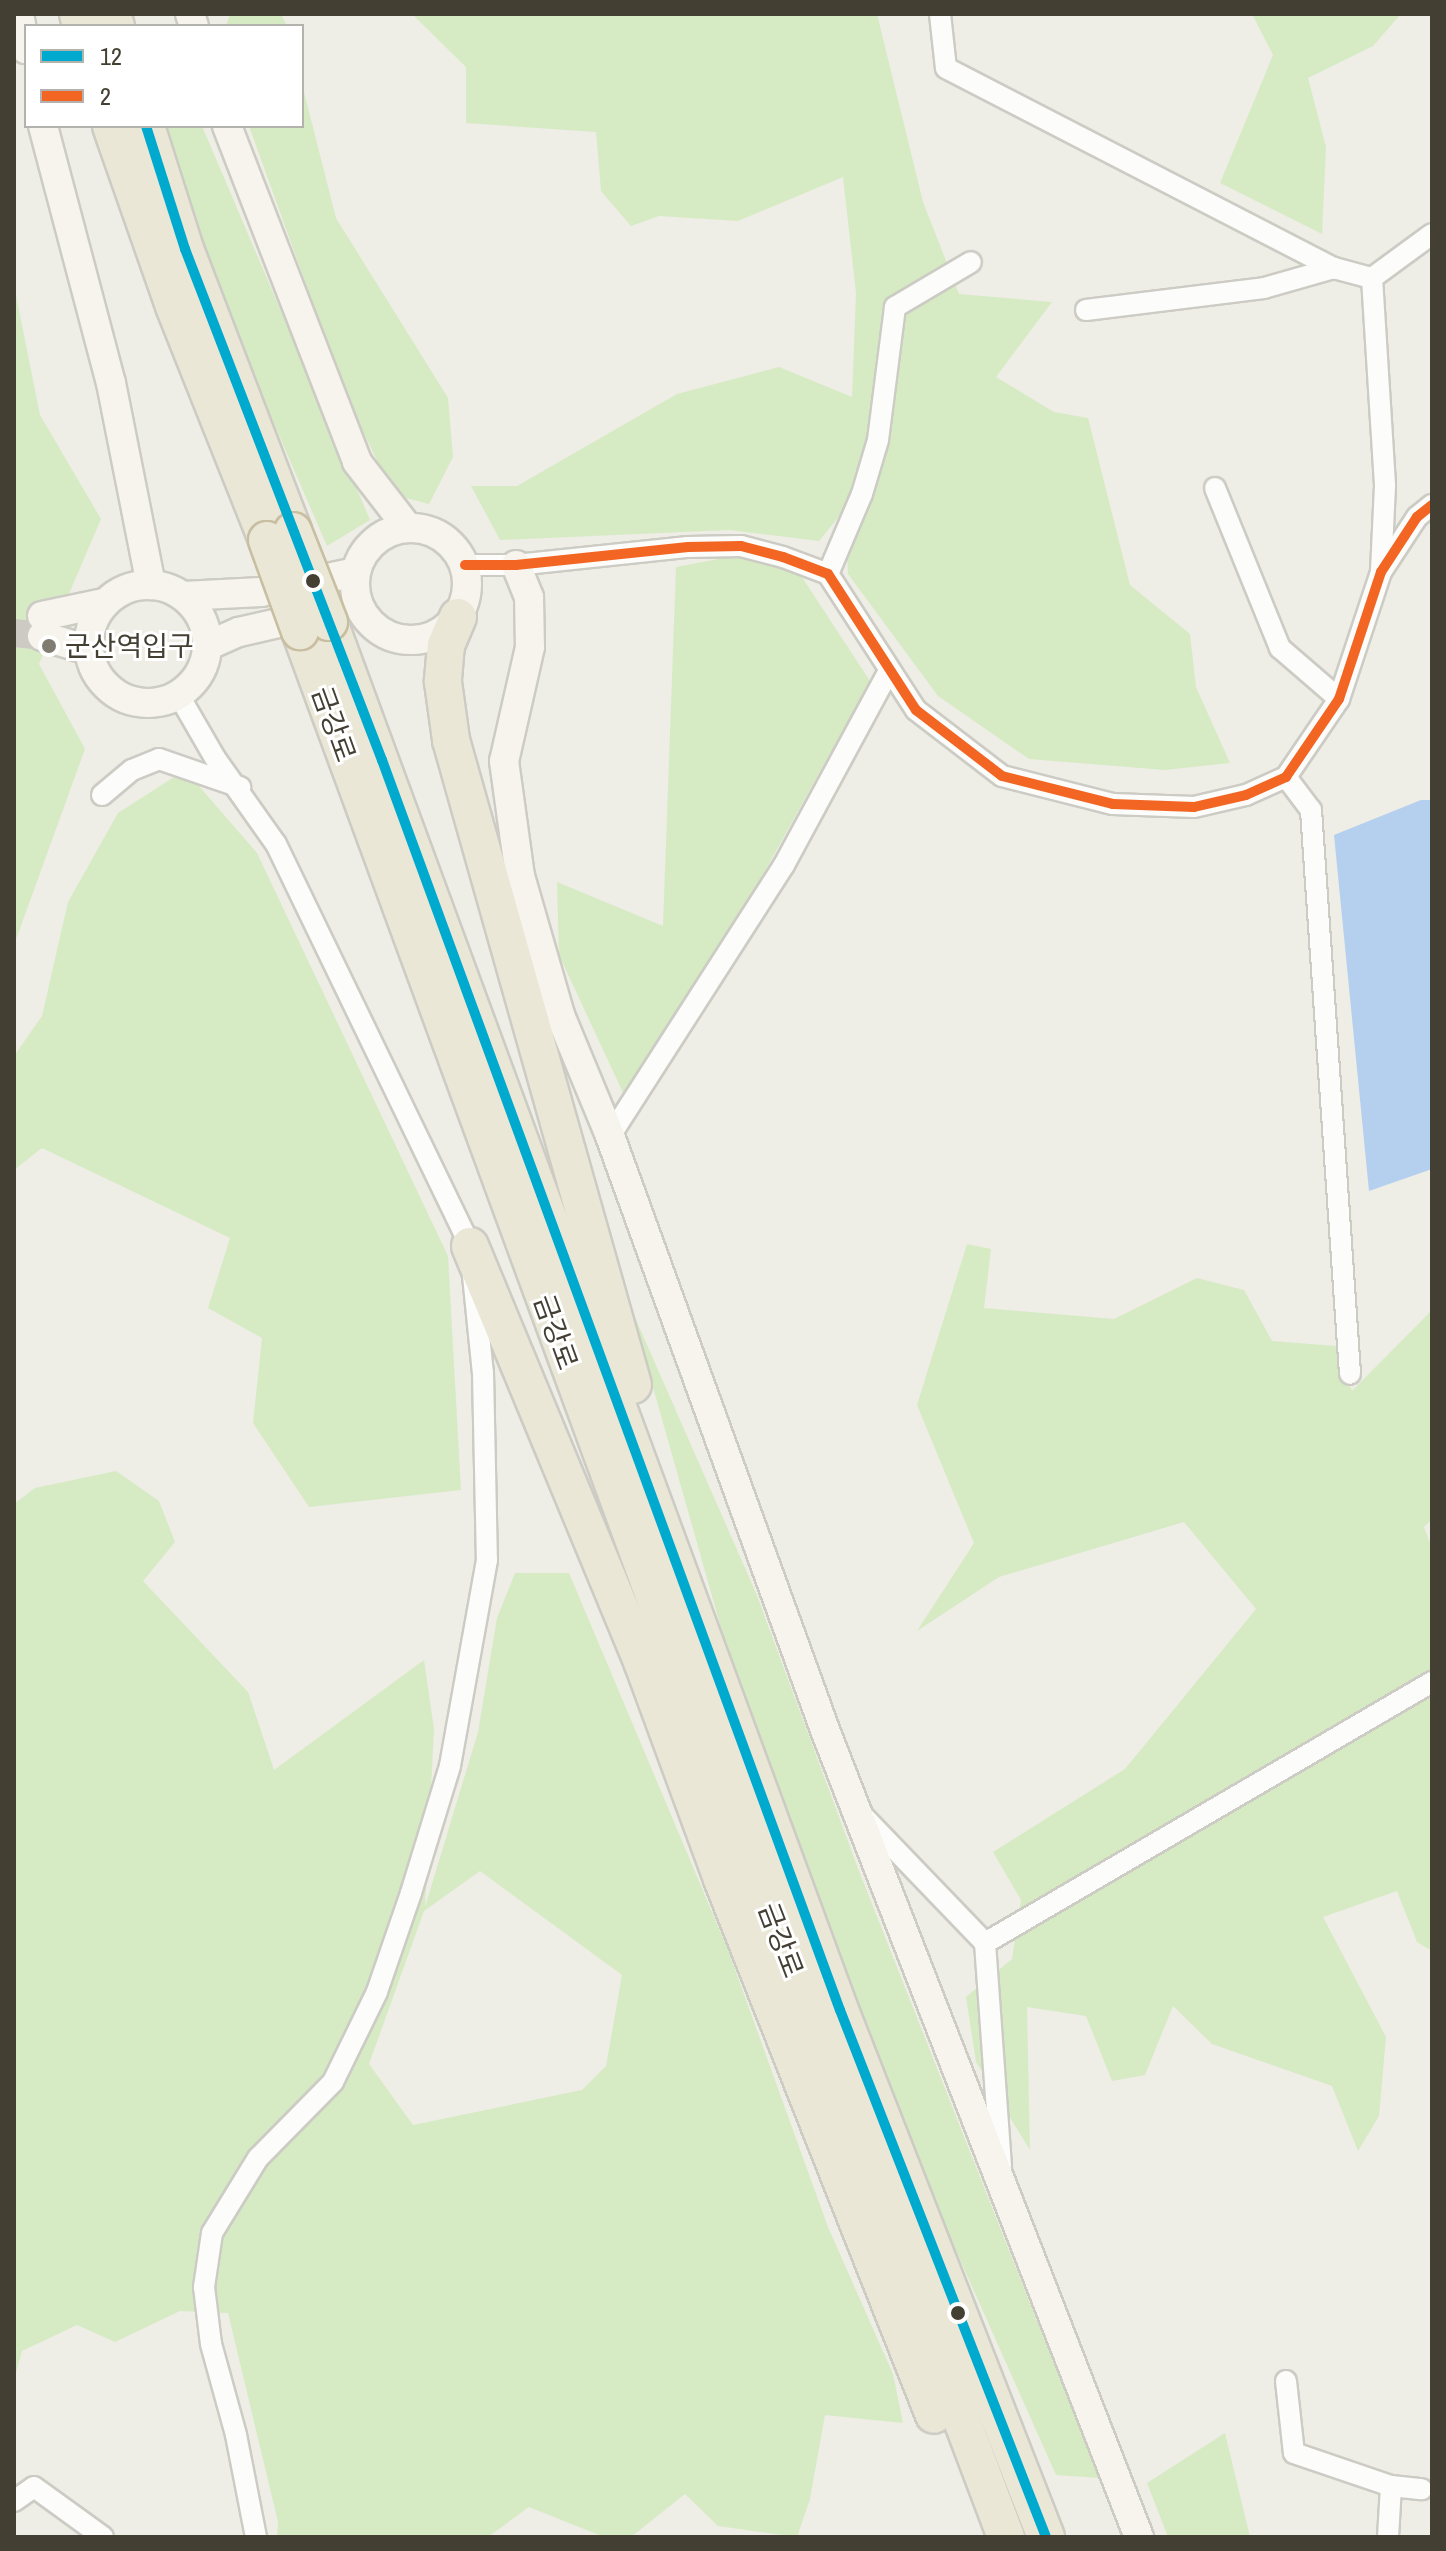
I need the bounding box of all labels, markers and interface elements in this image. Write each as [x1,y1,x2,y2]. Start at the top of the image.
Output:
legend [24,24,304,128]
text: 12 [100,40,122,72]
text: 2 [100,80,111,112]
unlabelled marker [305,573,321,589]
place label: 군산역입구 [65,629,194,663]
marker: 군산역입구 [40,637,58,655]
street label: 금강로 [305,682,363,766]
street label: 금강로 [527,1290,585,1374]
street label: 금강로 [751,1898,811,1982]
unlabelled marker [950,2305,966,2321]

